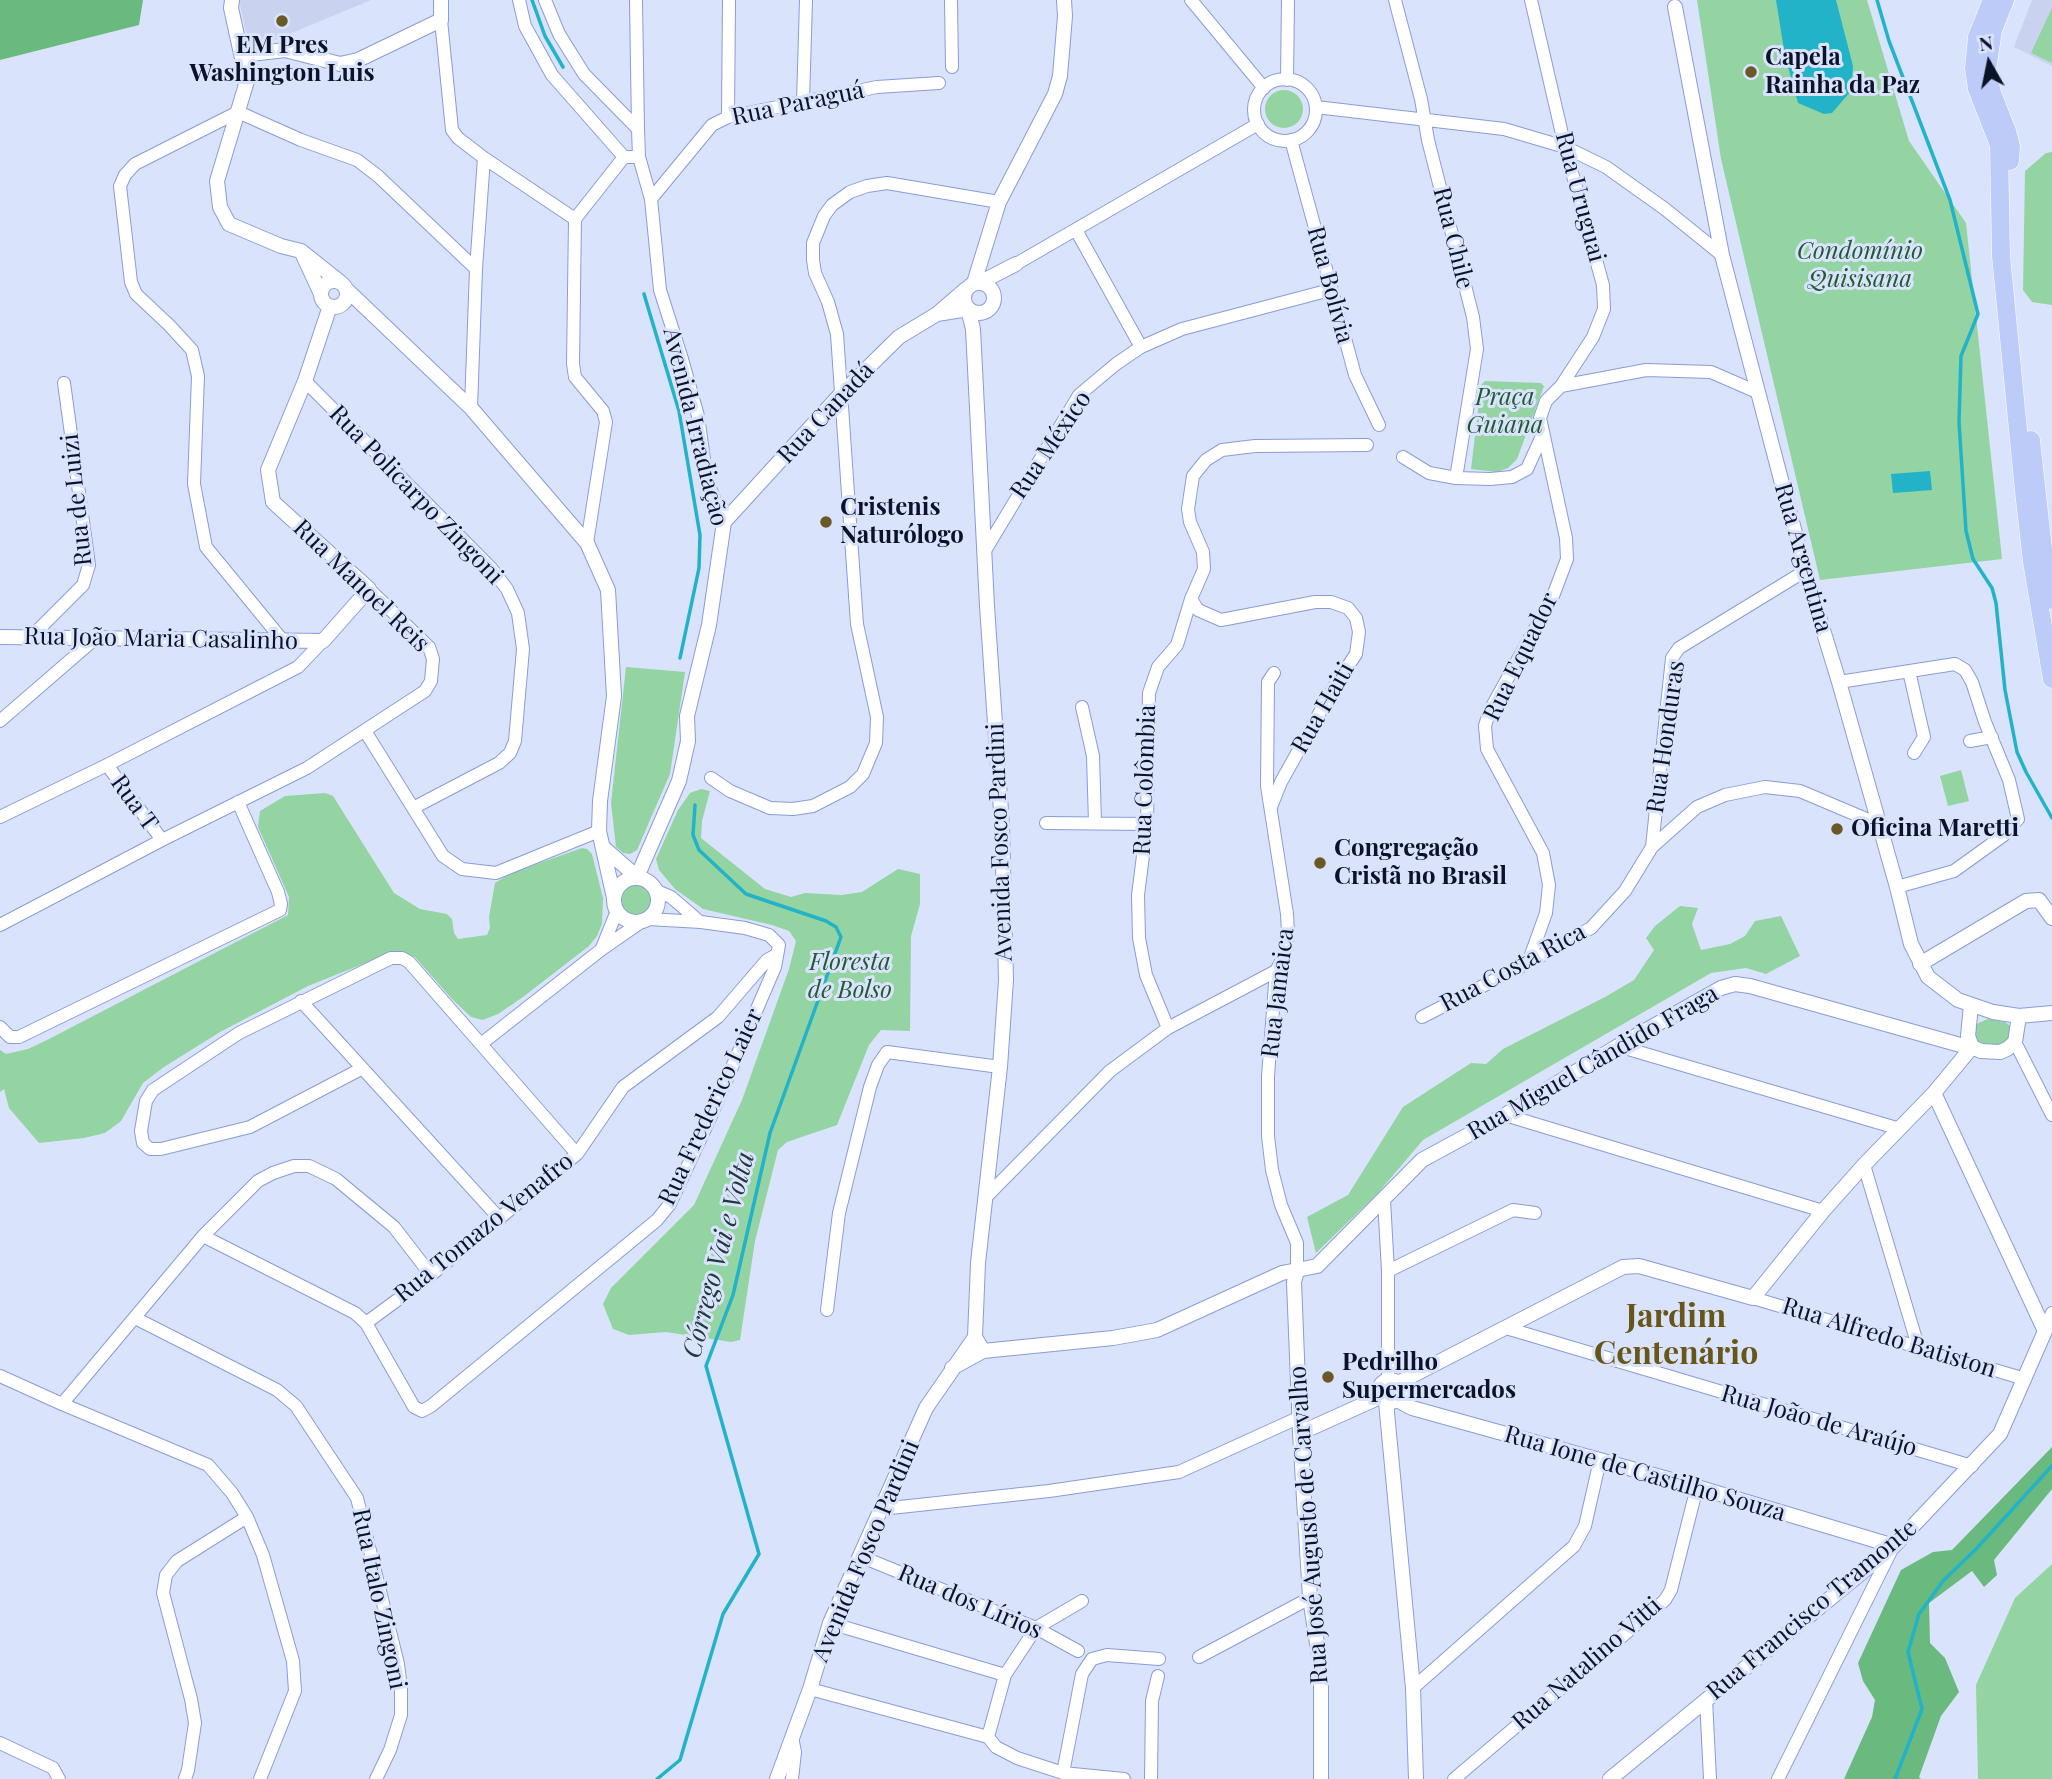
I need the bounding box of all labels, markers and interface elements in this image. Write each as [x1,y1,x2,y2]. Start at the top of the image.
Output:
marker: EM Pres Washington Luis [274,13,290,29]
north arrow [1954,28,2024,98]
text: N [1977,28,1995,56]
place label: EM Pres Washington Luis [189,32,375,88]
place label: Capela Rainha da Paz [1765,44,1920,100]
marker: Capela Rainha da Paz [1743,64,1759,80]
street label: Rua Paraguá [729,76,867,132]
street label: Rua Uruguai [1549,129,1611,265]
street label: Rua Chile [1426,184,1480,292]
street label: Rua Bolívia [1301,223,1359,347]
park label: Condomínio Quisisana [1797,238,1923,294]
street label: Avenida Irradiação [656,325,734,529]
street label: Rua Canadá [772,356,880,470]
park label: Praça Guiana [1467,384,1543,440]
street label: Rua México [1004,386,1098,504]
street label: Rua Policarpo Zingoni [323,400,509,590]
street label: Rua de Luizi [56,432,98,568]
street label: Rua Argentina [1768,480,1838,636]
place label: Cristenis Naturólogo [840,494,964,550]
street label: Rua Manoel Reis [287,514,435,658]
marker: Cristenis Naturólogo [818,514,834,530]
street label: Rua Equador [1478,588,1564,726]
street label: Rua João Maria Casalinho [24,622,298,656]
street label: Rua Haiti [1286,658,1360,758]
street label: Rua Honduras [1641,659,1691,815]
street label: Rua Colômbia [1128,704,1162,856]
street label: Avenida Fosco Pardini [981,723,1019,961]
street label: Rua T [104,769,164,837]
place label: Oficina Maretti [1851,815,2019,843]
marker: Oficina Maretti [1829,821,1845,837]
place label: Congregação Cristã no Brasil [1334,835,1507,891]
marker: Congregação Cristã no Brasil [1312,855,1328,871]
street label: Rua Costa Rica [1435,918,1591,1018]
street label: Rua Jamaica [1256,926,1300,1060]
park label: Floresta de Bolso [808,949,892,1005]
street label: Rua Miguel Cândido Fraga [1463,979,1723,1147]
street label: Rua Frederico Laier [653,1004,769,1210]
street label: Rua Tomazo Venafro [389,1147,579,1309]
water label: Córrego Vai e Volta [676,1149,762,1361]
street label: Rua Alfredo Batiston [1779,1292,1999,1384]
district label: Jardim Centenário [1594,1298,1758,1373]
place label: Pedrilho Supermercados [1342,1349,1516,1405]
street label: Rua José Augusto de Carvalho [1284,1365,1334,1685]
marker: Pedrilho Supermercados [1320,1369,1336,1385]
street label: Rua João de Araújo [1718,1379,1920,1463]
street label: Rua Ione de Castilho Souza [1501,1420,1789,1528]
street label: Avenida Fosco Pardini [806,1436,926,1666]
street label: Rua Italo Zingoni [346,1506,412,1692]
street label: Rua Francisco Tramonte [1701,1514,1923,1706]
street label: Rua dos Lírios [894,1559,1046,1645]
street label: Rua Natalino Vitti [1507,1591,1667,1737]

